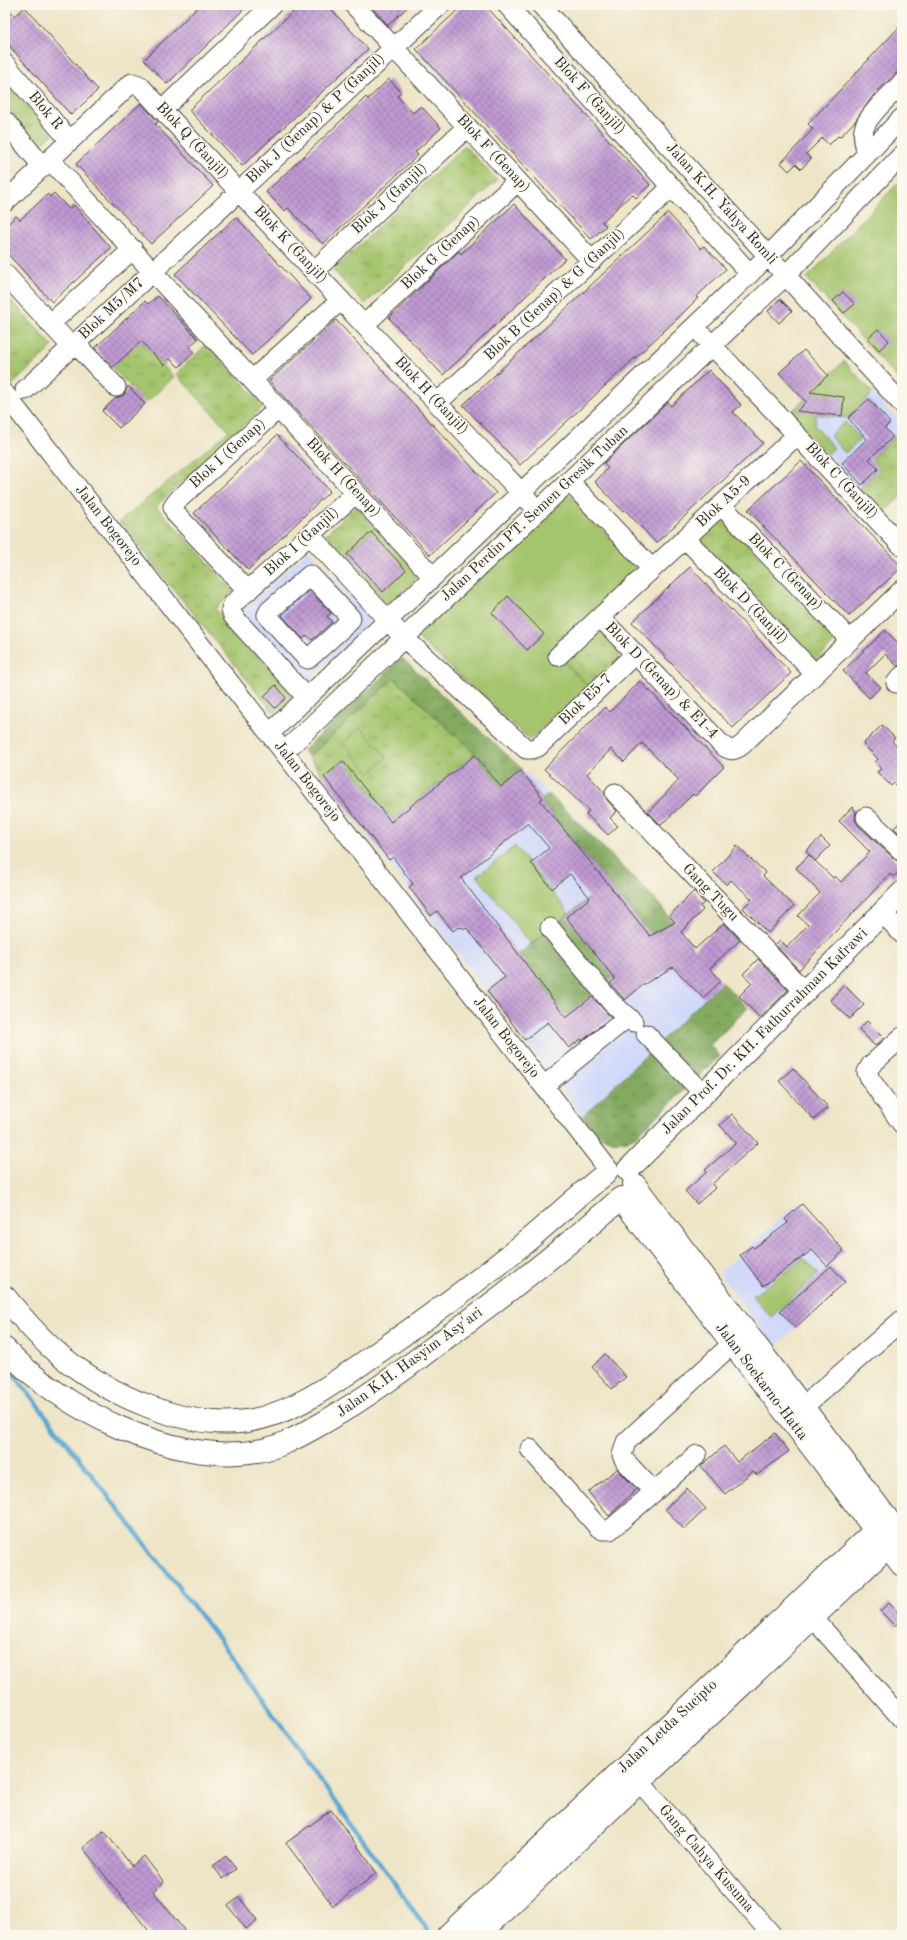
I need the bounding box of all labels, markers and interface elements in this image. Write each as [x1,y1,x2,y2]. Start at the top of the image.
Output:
street label: Blok J (Genap) & P (Ganjil) [244,51,388,187]
street label: Blok F (Ganjil) [550,54,628,138]
street label: Blok R [25,89,65,133]
street label: Blok Q (Ganjil) [153,100,231,182]
street label: Blok F (Genap) [453,112,533,196]
street label: Jalan K.H. Yahya Romli [663,140,779,268]
street label: Blok J (Ganjil) [350,161,430,237]
street label: Blok K (Ganjil) [251,203,329,287]
street label: Blok G (Genap) [399,213,483,293]
street label: Blok B (Genap) & G (Ganjil) [482,226,628,364]
street label: Blok M5/M7 [76,275,148,343]
street label: Blok H (Ganjil) [391,354,471,438]
street label: Blok I (Genap) [187,416,269,492]
street label: Jalan Perdin PT. Semen Gresik Tuban [439,423,631,605]
street label: Blok H (Genap) [303,436,383,520]
street label: Blok C (Ganjil) [802,440,880,522]
street label: Blok A5-9 [694,473,754,531]
street label: Jalan Bogorejo [72,483,144,569]
street label: Blok I (Ganjil) [262,505,342,579]
street label: Blok C (Genap) [745,531,825,613]
street label: Blok D (Ganjil) [710,565,790,647]
street label: Blok D (Genap) & E1-4 [602,620,720,742]
street label: Blok E5-7 [557,671,615,729]
street label: Jalan Bogorejo [271,739,343,825]
street label: Gang Tugu [679,861,741,925]
street label: Jalan Prof. Dr. KH. Fathurrahman Kafrawi [659,926,871,1138]
street label: Jalan Bogorejo [470,995,542,1081]
street label: Jalan K.H. Hasyim Asy'ari [334,1305,486,1421]
street label: Jalan Soekarno-Hatta [712,1321,810,1444]
street label: Jalan Letda Sucipto [616,1677,720,1777]
street label: Gang Cahya Kusuma [656,1803,757,1916]

